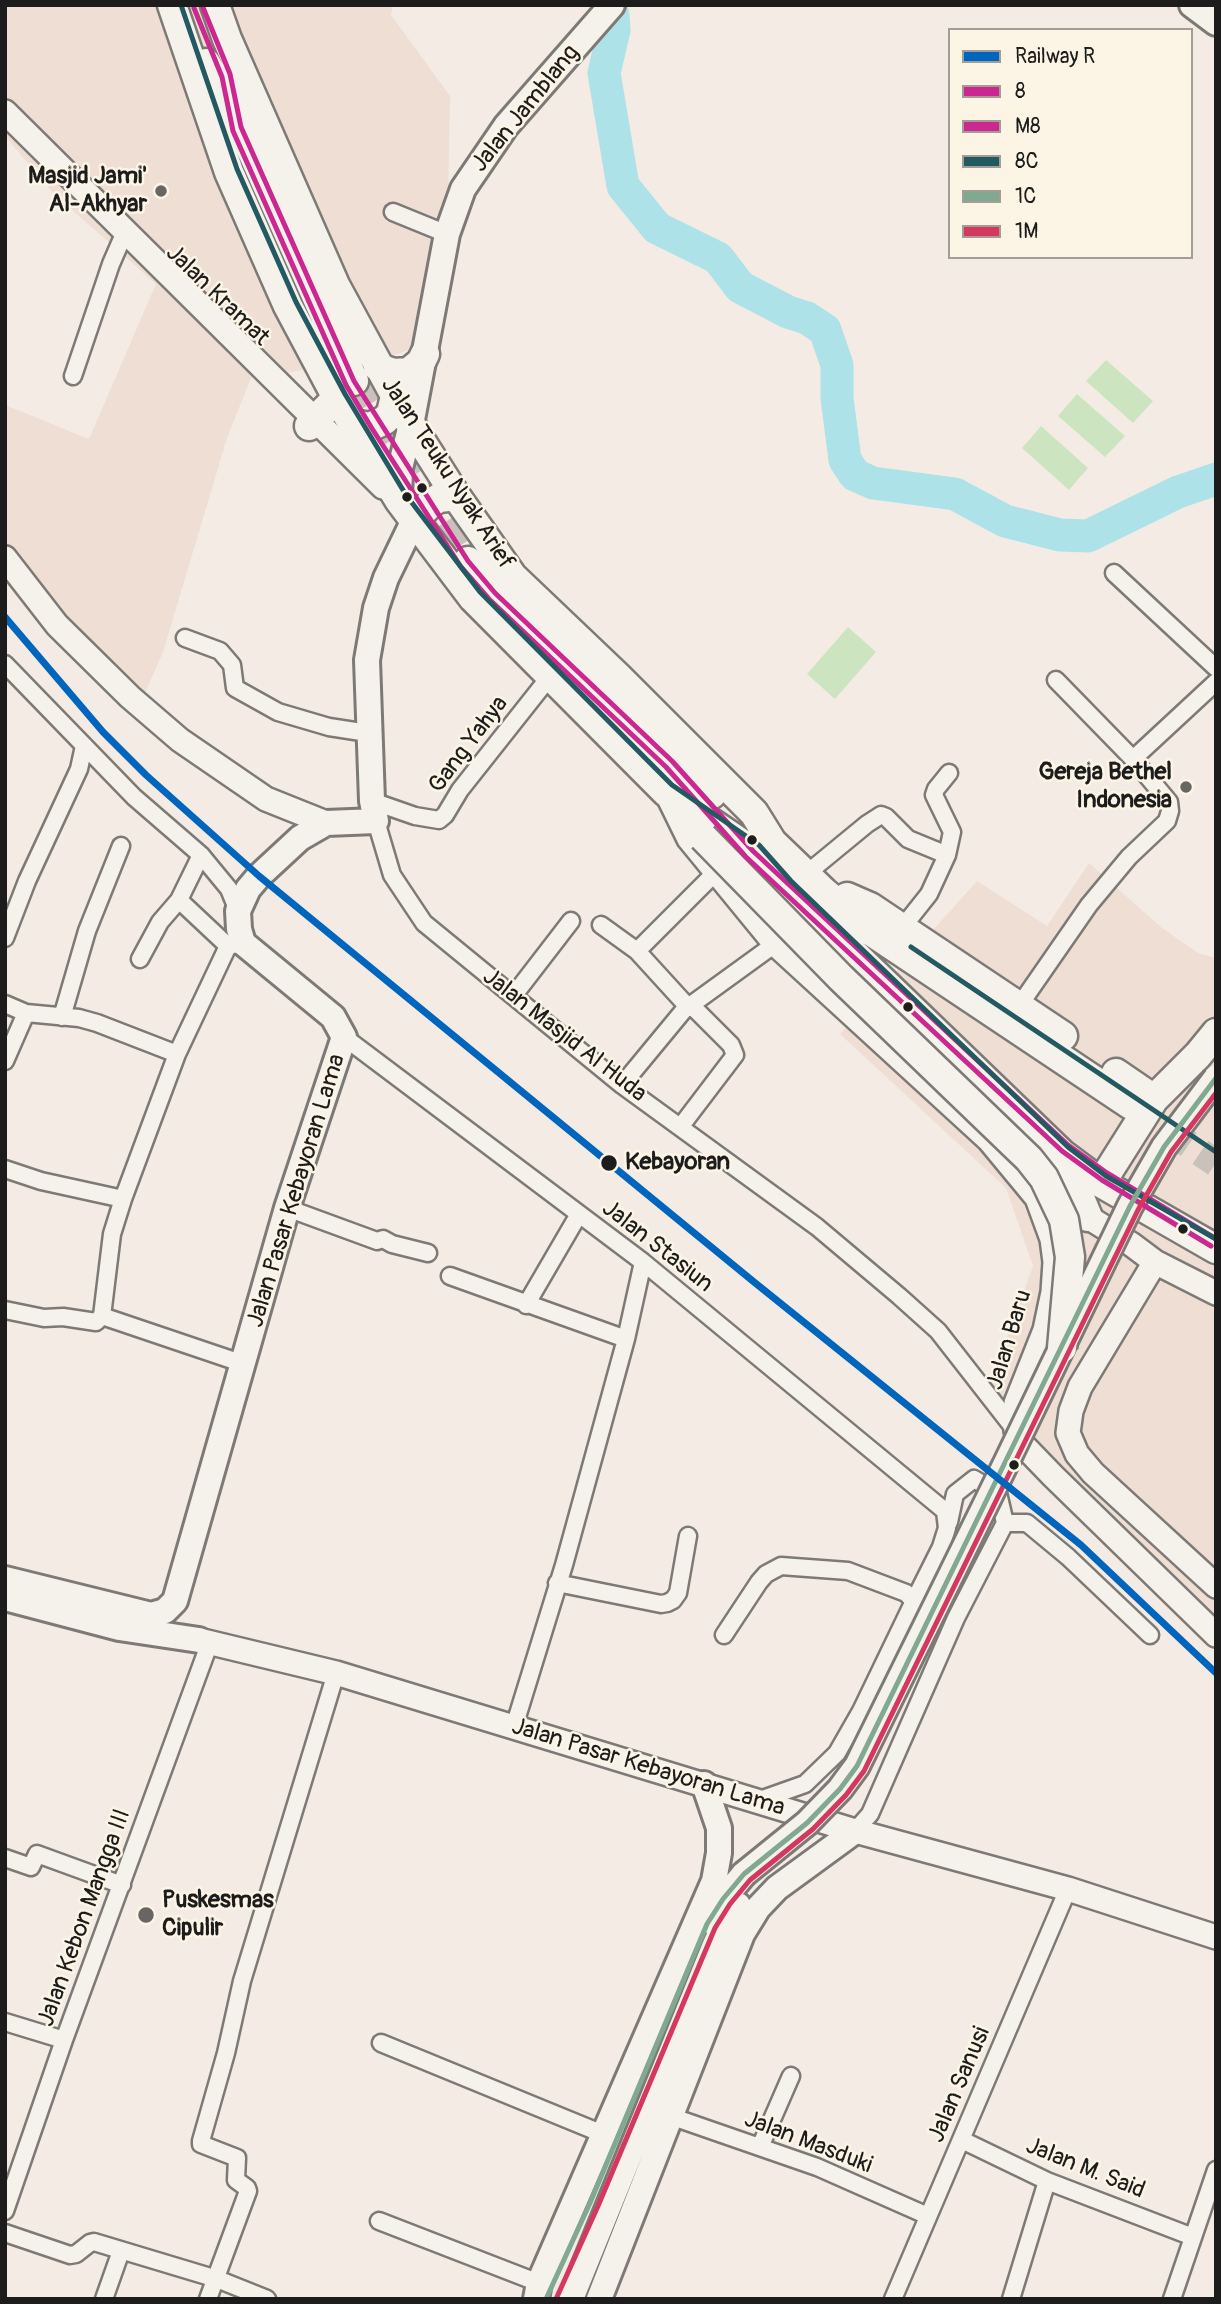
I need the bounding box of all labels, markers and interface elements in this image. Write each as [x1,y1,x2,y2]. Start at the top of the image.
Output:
legend [948,28,1193,259]
street label: Jalan Jamblang [466,40,586,178]
text: Railway R [1015,43,1095,70]
text: 8 [1015,78,1026,105]
text: M8 [1015,113,1041,140]
text: 8C [1015,148,1039,175]
place label: Masjid Jami' Al-Akhyar [28,163,147,219]
marker: Masjid Jami' Al-Akhyar [153,183,169,199]
text: 1C [1015,183,1036,210]
text: 1M [1015,218,1038,245]
street label: Jalan Kramat [159,239,275,353]
street label: Jalan Teuku Nyak Arief [374,372,520,576]
unlabelled marker [415,481,429,495]
unlabelled marker [400,490,414,504]
street label: Gang Yahya [423,691,515,799]
place label: Gereja Bethel Indonesia [1039,759,1172,815]
marker: Gereja Bethel Indonesia [1178,779,1194,795]
unlabelled marker [745,833,759,847]
street label: Jalan Masjid Al Huda [476,963,652,1109]
unlabelled marker [901,1000,915,1014]
street label: Jalan Pasar Kebayoran Lama [242,1051,352,1331]
place label: Kebayoran [625,1149,730,1177]
marker: Kebayoran [599,1153,619,1173]
street label: Jalan Stasiun [596,1195,718,1299]
unlabelled marker [1176,1222,1190,1236]
street label: Jalan Baru [981,1287,1039,1393]
unlabelled marker [1007,1458,1021,1472]
street label: Jalan Pasar Kebayoran Lama [508,1713,788,1823]
street label: Jalan Kebon Mangga III [32,1805,138,2031]
place label: Puskesmas Cipulir [162,1887,274,1943]
marker: Puskesmas Cipulir [136,1905,156,1925]
street label: Jalan Sanusi [923,2023,997,2147]
street label: Jalan Masduki [740,2105,876,2181]
street label: Jalan M. Said [1021,2132,1149,2206]

